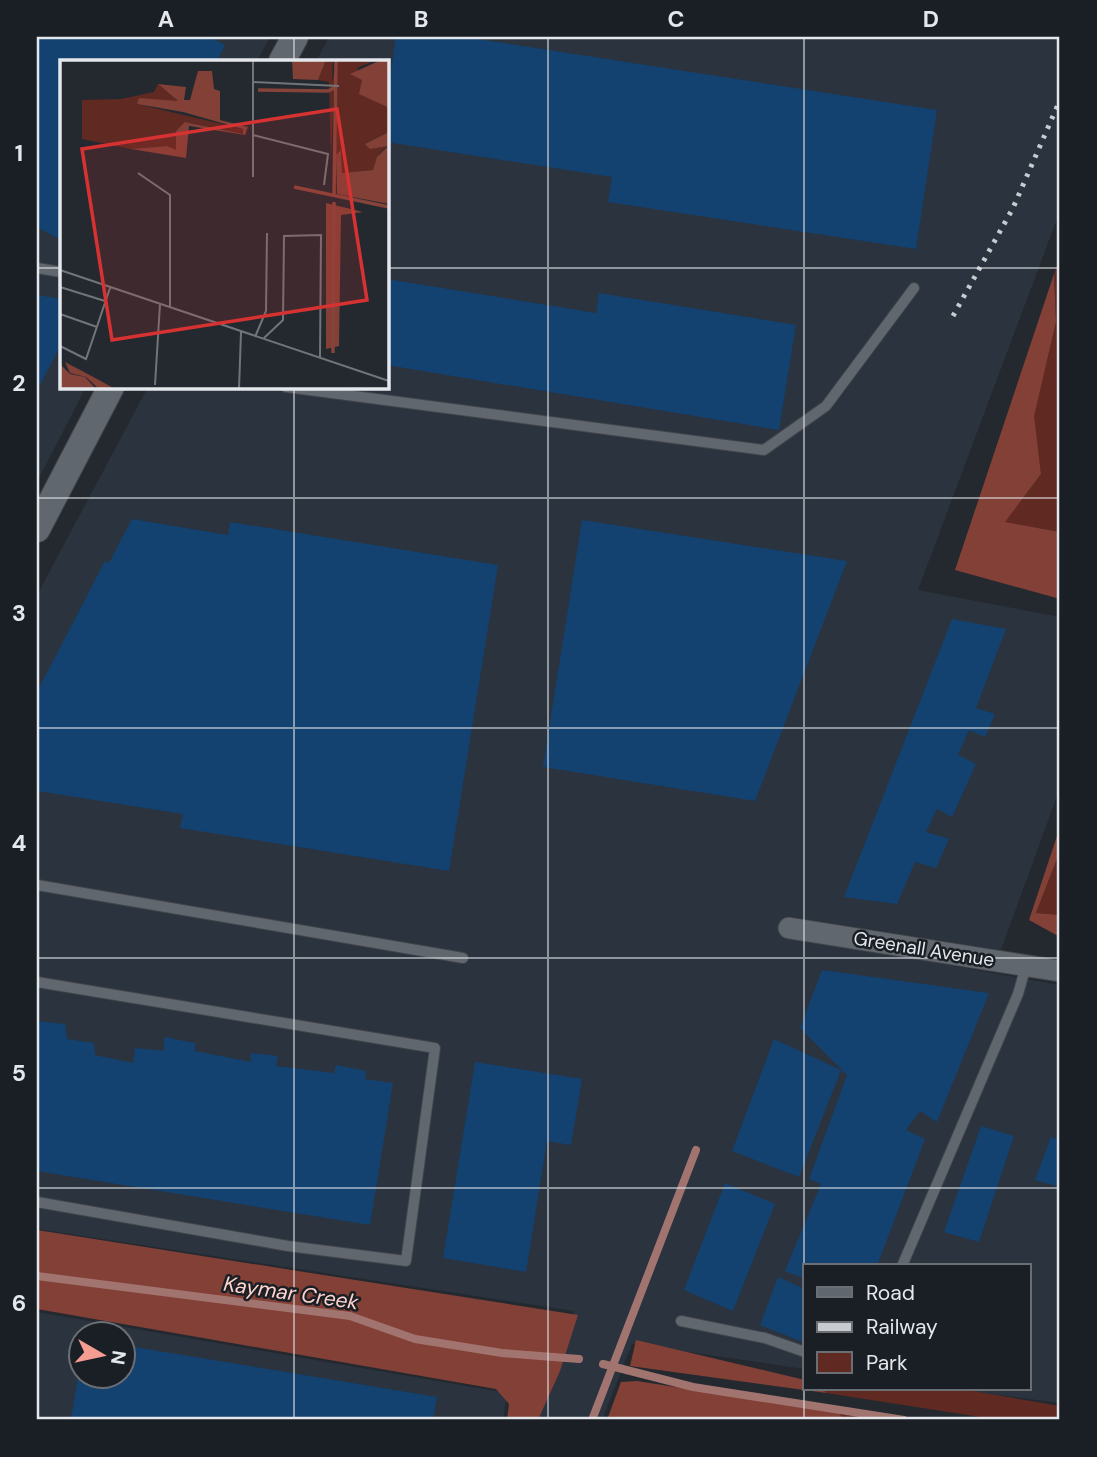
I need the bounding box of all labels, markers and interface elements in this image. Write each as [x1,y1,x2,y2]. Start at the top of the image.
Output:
text: A [158,4,174,34]
text: B [414,4,428,34]
text: C [668,4,684,34]
text: D [923,4,939,34]
inset map [60,60,388,388]
text: 1 [15,138,23,168]
text: 2 [12,368,26,398]
text: 3 [12,598,26,628]
text: 4 [12,828,27,858]
street label: Greenall Avenue [852,926,996,972]
text: 5 [12,1058,26,1088]
legend [803,1264,1030,1390]
water label: Kaymar Creek [222,1270,360,1316]
text: Road [866,1279,915,1307]
text: 6 [12,1288,26,1318]
text: Railway [866,1313,938,1341]
north arrow [66,1320,136,1390]
text: N [105,1349,132,1366]
text: Park [866,1349,908,1377]

